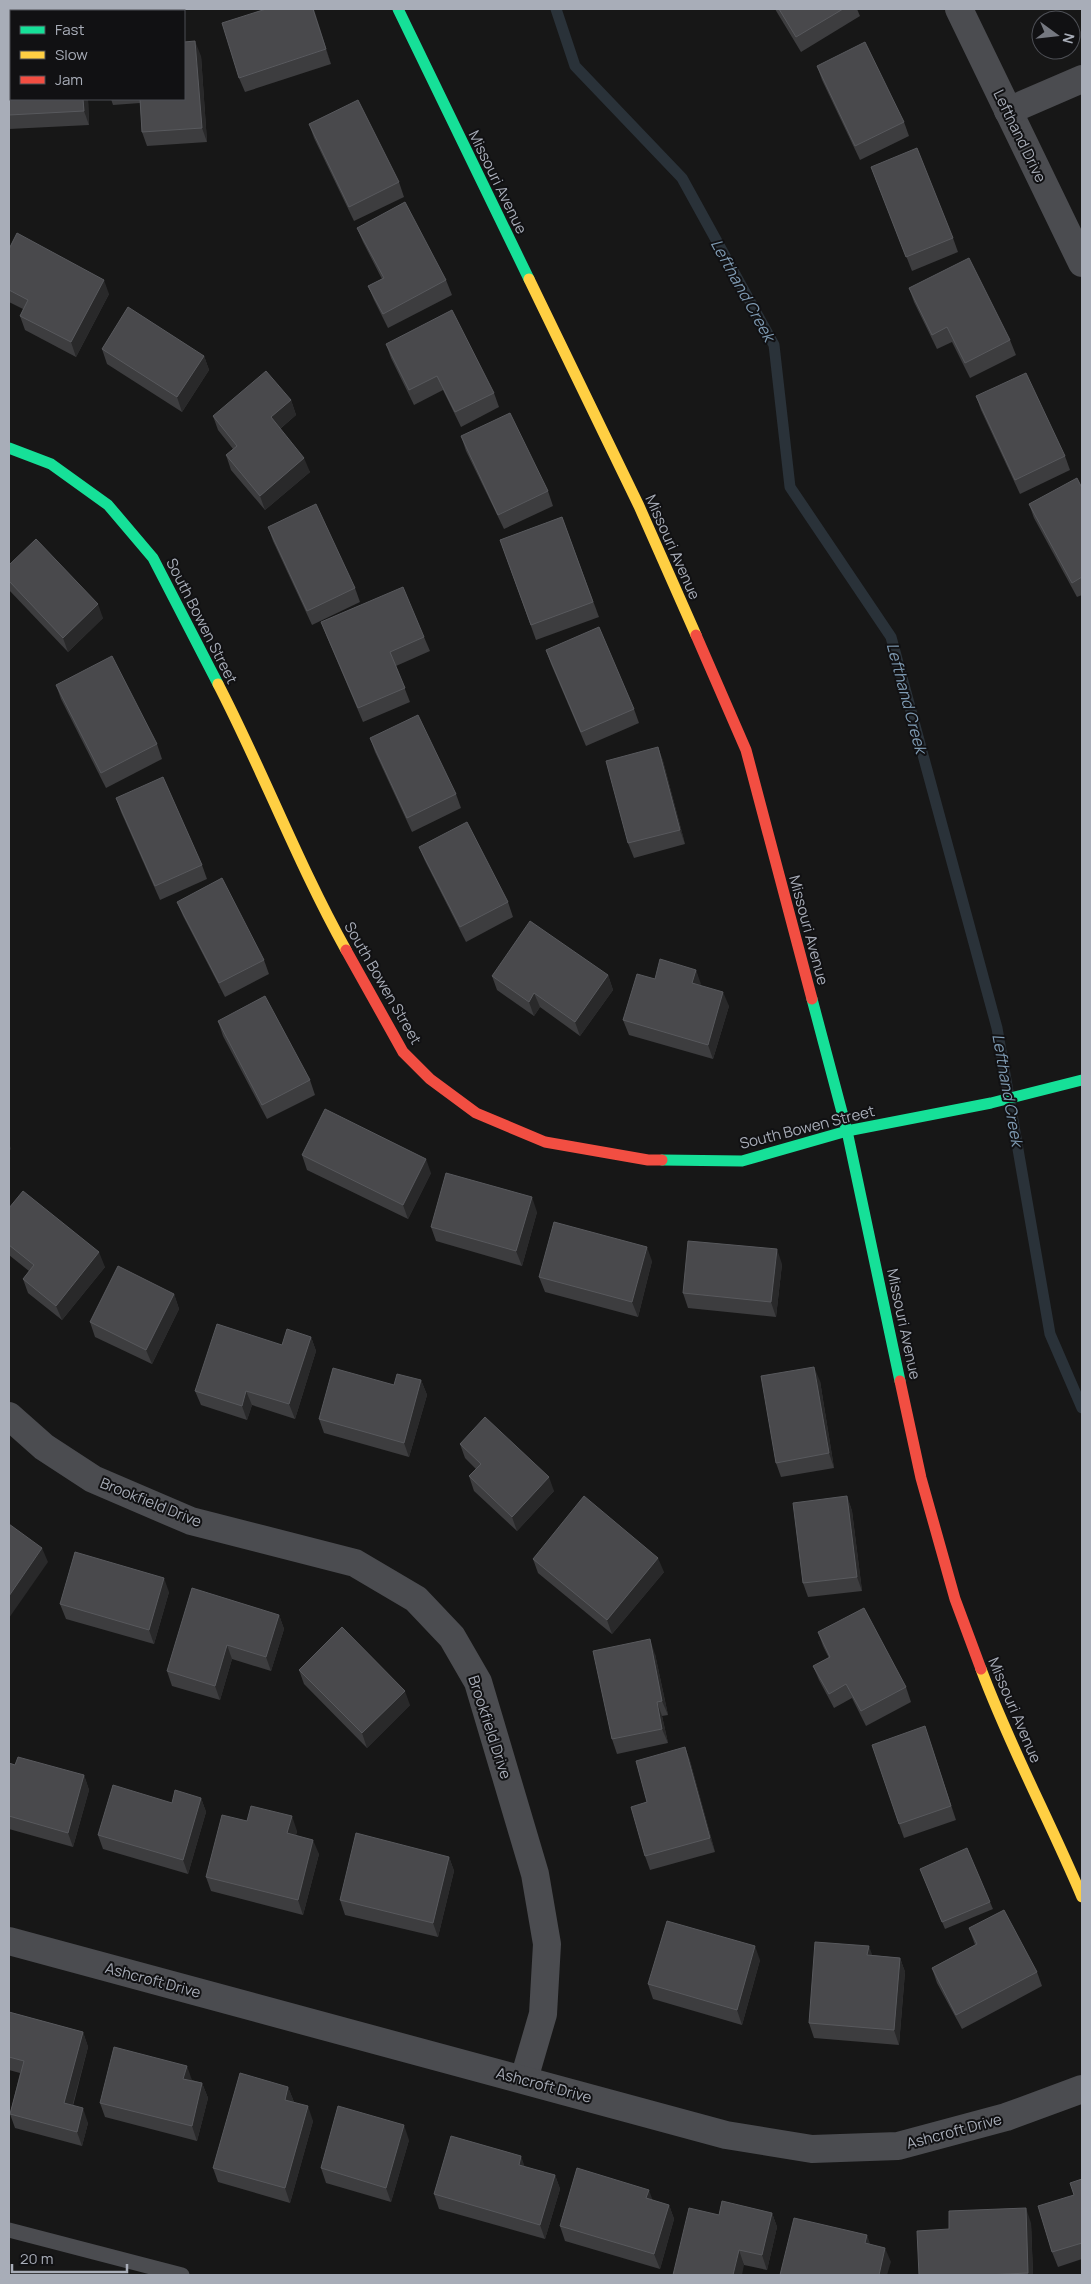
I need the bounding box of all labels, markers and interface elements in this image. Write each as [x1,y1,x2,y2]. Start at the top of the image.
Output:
legend [10,10,185,100]
north arrow [1031,10,1081,60]
text: Fast [55,19,84,40]
text: N [1059,31,1080,46]
text: Slow [55,44,88,65]
text: Jam [55,69,83,90]
street label: Lefthand Drive [988,86,1052,186]
street label: Missouri Avenue [464,127,532,238]
water label: Lefthand Creek [706,235,781,347]
street label: Missouri Avenue [640,491,706,603]
street label: South Bowen Street [161,555,243,687]
water label: Lefthand Creek [882,640,933,758]
street label: Missouri Avenue [784,873,834,987]
street label: South Bowen Street [339,918,427,1048]
water label: Lefthand Creek [987,1032,1029,1150]
street label: South Bowen Street [737,1100,877,1154]
street label: Missouri Avenue [882,1267,926,1382]
street label: Brookfield Drive [97,1472,205,1532]
street label: Missouri Avenue [983,1654,1047,1766]
street label: Brookfield Drive [463,1672,517,1782]
street label: Ashcroft Drive [103,1957,203,2003]
street label: Ashcroft Drive [494,2062,594,2108]
street label: Ashcroft Drive [904,2108,1004,2154]
scale bar [12,2242,128,2274]
text: 20 m [20,2248,53,2269]

